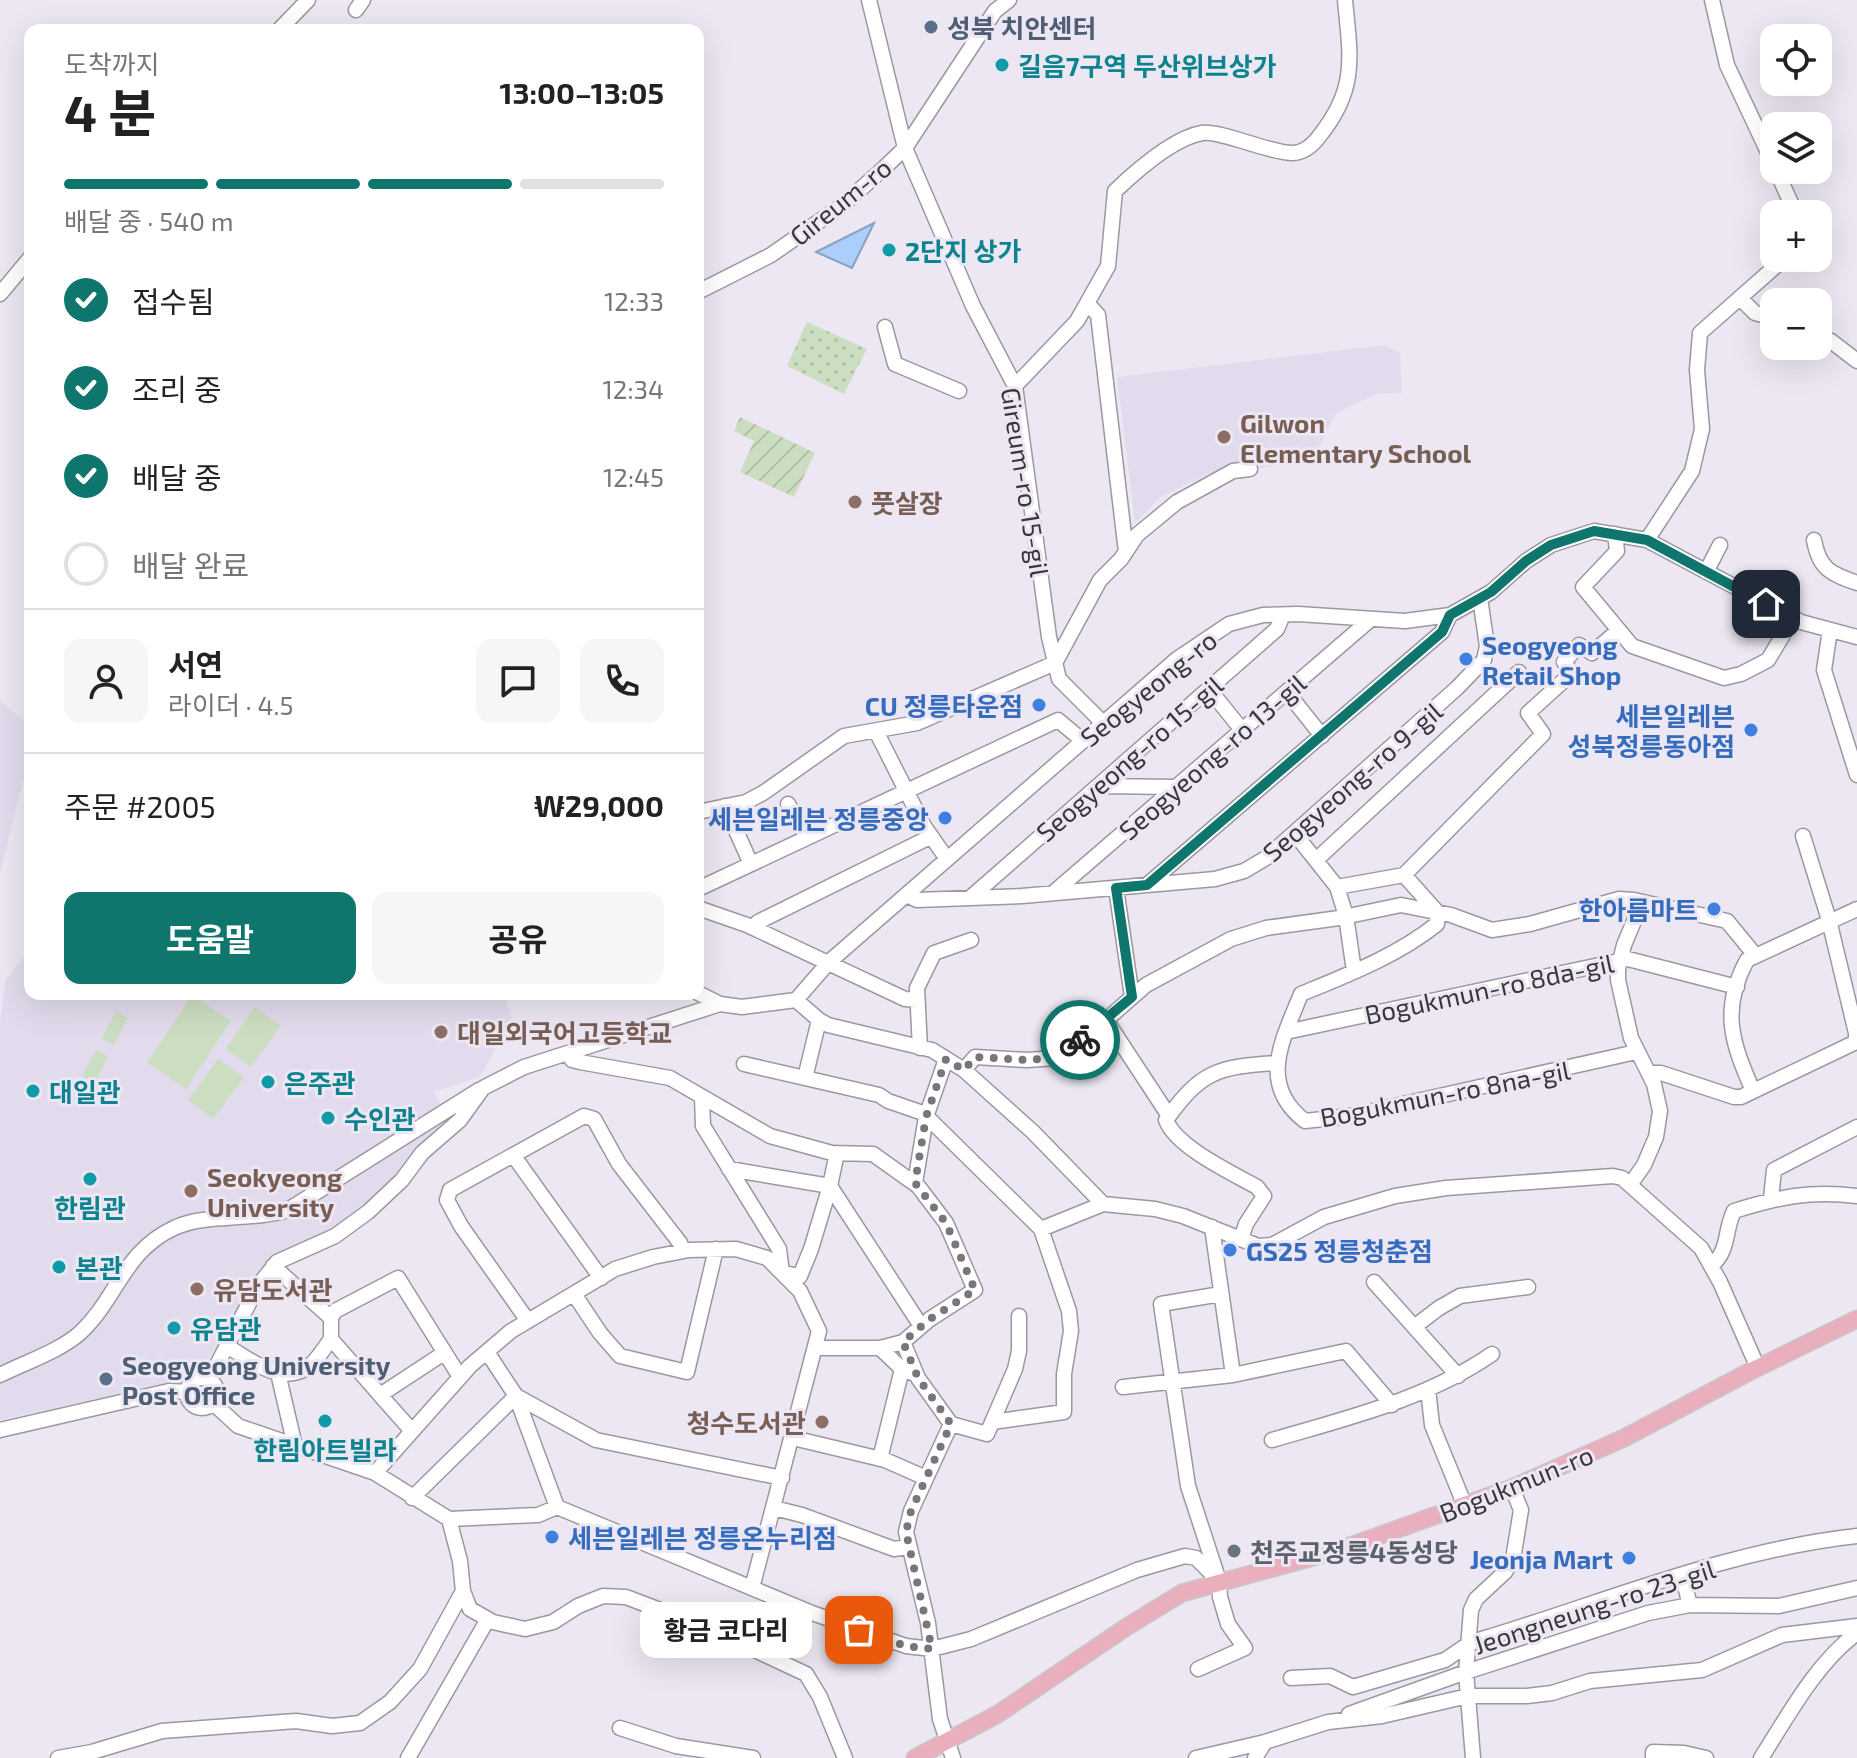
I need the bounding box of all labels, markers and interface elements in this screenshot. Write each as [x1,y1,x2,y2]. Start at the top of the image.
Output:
place label: 성북 치안센터 [947,12,1096,43]
marker: 성북 치안센터 [922,18,940,36]
map controls [1760,24,1832,360]
button: locate [1760,24,1832,96]
text: 도착까지 [64,48,160,79]
place label: 길음7구역 두산위브상가 [1018,50,1277,81]
marker: 길음7구역 두산위브상가 [993,56,1011,74]
text: 13:00–13:05 [499,74,664,110]
text: 4 분 [64,80,156,142]
button: layers [1760,112,1832,184]
street label: Gireum-ro [783,151,897,251]
button: + [1760,200,1832,272]
text: 배달 중 · 540 m [64,205,233,236]
place label: 2단지 상가 [905,235,1021,266]
marker: 2단지 상가 [880,241,898,259]
icon: check [64,278,108,322]
text: 접수됨 [132,283,215,319]
text: 12:33 [604,285,664,316]
button: − [1760,288,1832,360]
icon: check [64,366,108,410]
text: 조리 중 [132,371,222,407]
text: 12:34 [602,373,664,404]
street label: Gireum-ro 15-gil [996,385,1056,579]
place label: Gilwon Elementary School [1240,407,1472,469]
marker: Gilwon Elementary School [1215,428,1233,446]
icon: check [64,454,108,498]
text: 배달 중 [132,459,222,495]
text: 12:45 [603,461,664,492]
place label: 풋살장 [871,487,943,518]
marker: 풋살장 [846,493,864,511]
text: 배달 완료 [132,547,249,583]
pin [1732,570,1800,638]
icon: home [1744,582,1788,626]
street label: Seogyeong-ro [1074,624,1222,752]
place label: Seogyeong Retail Shop [1482,629,1621,690]
button: person [64,639,148,723]
button: chat [476,639,560,723]
button: phone [580,639,664,723]
text: 서연 [168,646,223,682]
marker: Seogyeong Retail Shop [1457,650,1475,668]
street label: Seogyeong-ro 13-gil [1112,666,1312,846]
street label: Seogyeong-ro 15-gil [1029,668,1229,847]
text: 라이더 · 4.5 [168,689,293,720]
place label: CU 정릉타운점 [865,690,1023,721]
street label: Seogyeong-ro 9-gil [1256,695,1448,867]
marker: CU 정릉타운점 [1030,696,1048,714]
place label: 세븐일레븐 성북정릉동아점 [1568,700,1735,761]
marker: 세븐일레븐 성북정릉동아점 [1742,721,1760,739]
text: ₩29,000 [534,787,664,823]
text: 주문 #2005 [64,788,216,824]
place label: 세븐일레븐 정릉중앙 [708,803,929,834]
marker: 세븐일레븐 정릉중앙 [936,809,954,827]
button: 도움말 [64,892,356,984]
button: 공유 [372,892,664,984]
place label: 한아름마트 [1578,894,1698,925]
marker: 한아름마트 [1705,900,1723,918]
street label: Bogukmun-ro 8da-gil [1362,946,1617,1030]
courier [1040,1000,1120,1080]
place label: 대일외국어고등학교 [457,1017,672,1048]
icon: bike [1058,1018,1102,1062]
marker: 대일외국어고등학교 [432,1023,450,1041]
street label: Bogukmun-ro 8na-gil [1317,1054,1573,1132]
place label: 은주관 [284,1067,356,1098]
marker: 은주관 [259,1073,277,1091]
place label: 대일관 [49,1076,121,1107]
marker: 대일관 [24,1082,42,1100]
place label: 수인관 [344,1103,416,1134]
marker: 수인관 [319,1109,337,1127]
place label: Seokyeong University [207,1161,342,1223]
marker: 한림관 [81,1170,99,1188]
marker: Seokyeong University [182,1182,200,1200]
place label: 한림관 [54,1192,126,1223]
place label: GS25 정릉청춘점 [1246,1235,1433,1266]
marker: GS25 정릉청춘점 [1221,1241,1239,1259]
place label: 본관 [75,1252,123,1283]
marker: 본관 [50,1258,68,1276]
place label: 유담도서관 [213,1274,333,1305]
marker: 유담도서관 [188,1280,206,1298]
place label: 유담관 [190,1313,262,1344]
marker: 유담관 [165,1319,183,1337]
place label: Seogyeong University Post Office [122,1349,391,1410]
marker: Seogyeong University Post Office [97,1370,115,1388]
place label: 청수도서관 [686,1407,806,1438]
marker: 한림아트빌라 [316,1412,334,1430]
marker: 청수도서관 [813,1413,831,1431]
place label: 한림아트빌라 [253,1434,397,1465]
street label: Bogukmun-ro [1435,1438,1597,1528]
place label: 세븐일레븐 정릉온누리점 [568,1522,837,1553]
marker: 세븐일레븐 정릉온누리점 [543,1528,561,1546]
place label: 천주교정릉4동성당 [1250,1536,1458,1567]
marker: 천주교정릉4동성당 [1225,1542,1243,1560]
place label: Jeonja Mart [1470,1543,1613,1574]
marker: Jeonja Mart [1620,1549,1638,1567]
street label: Jeongneung-ro 23-gil [1469,1552,1719,1660]
pin [825,1596,893,1664]
callout: 황금 코다리 [639,1602,811,1658]
icon: bag [837,1608,881,1652]
text: 황금 코다리 [663,1614,789,1645]

